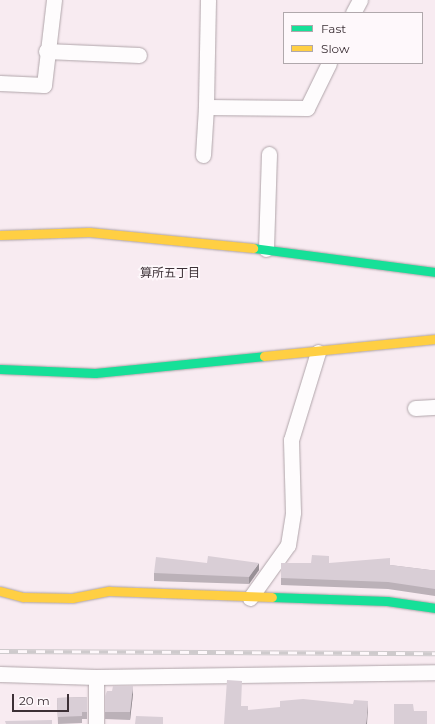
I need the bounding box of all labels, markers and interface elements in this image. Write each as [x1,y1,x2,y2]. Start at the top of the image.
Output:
legend [283,12,423,64]
text: Fast [321,21,346,36]
text: Slow [321,41,350,56]
district label: 算所五丁目 [140,266,200,280]
scale bar [14,686,71,712]
text: 20 m [19,693,50,708]

